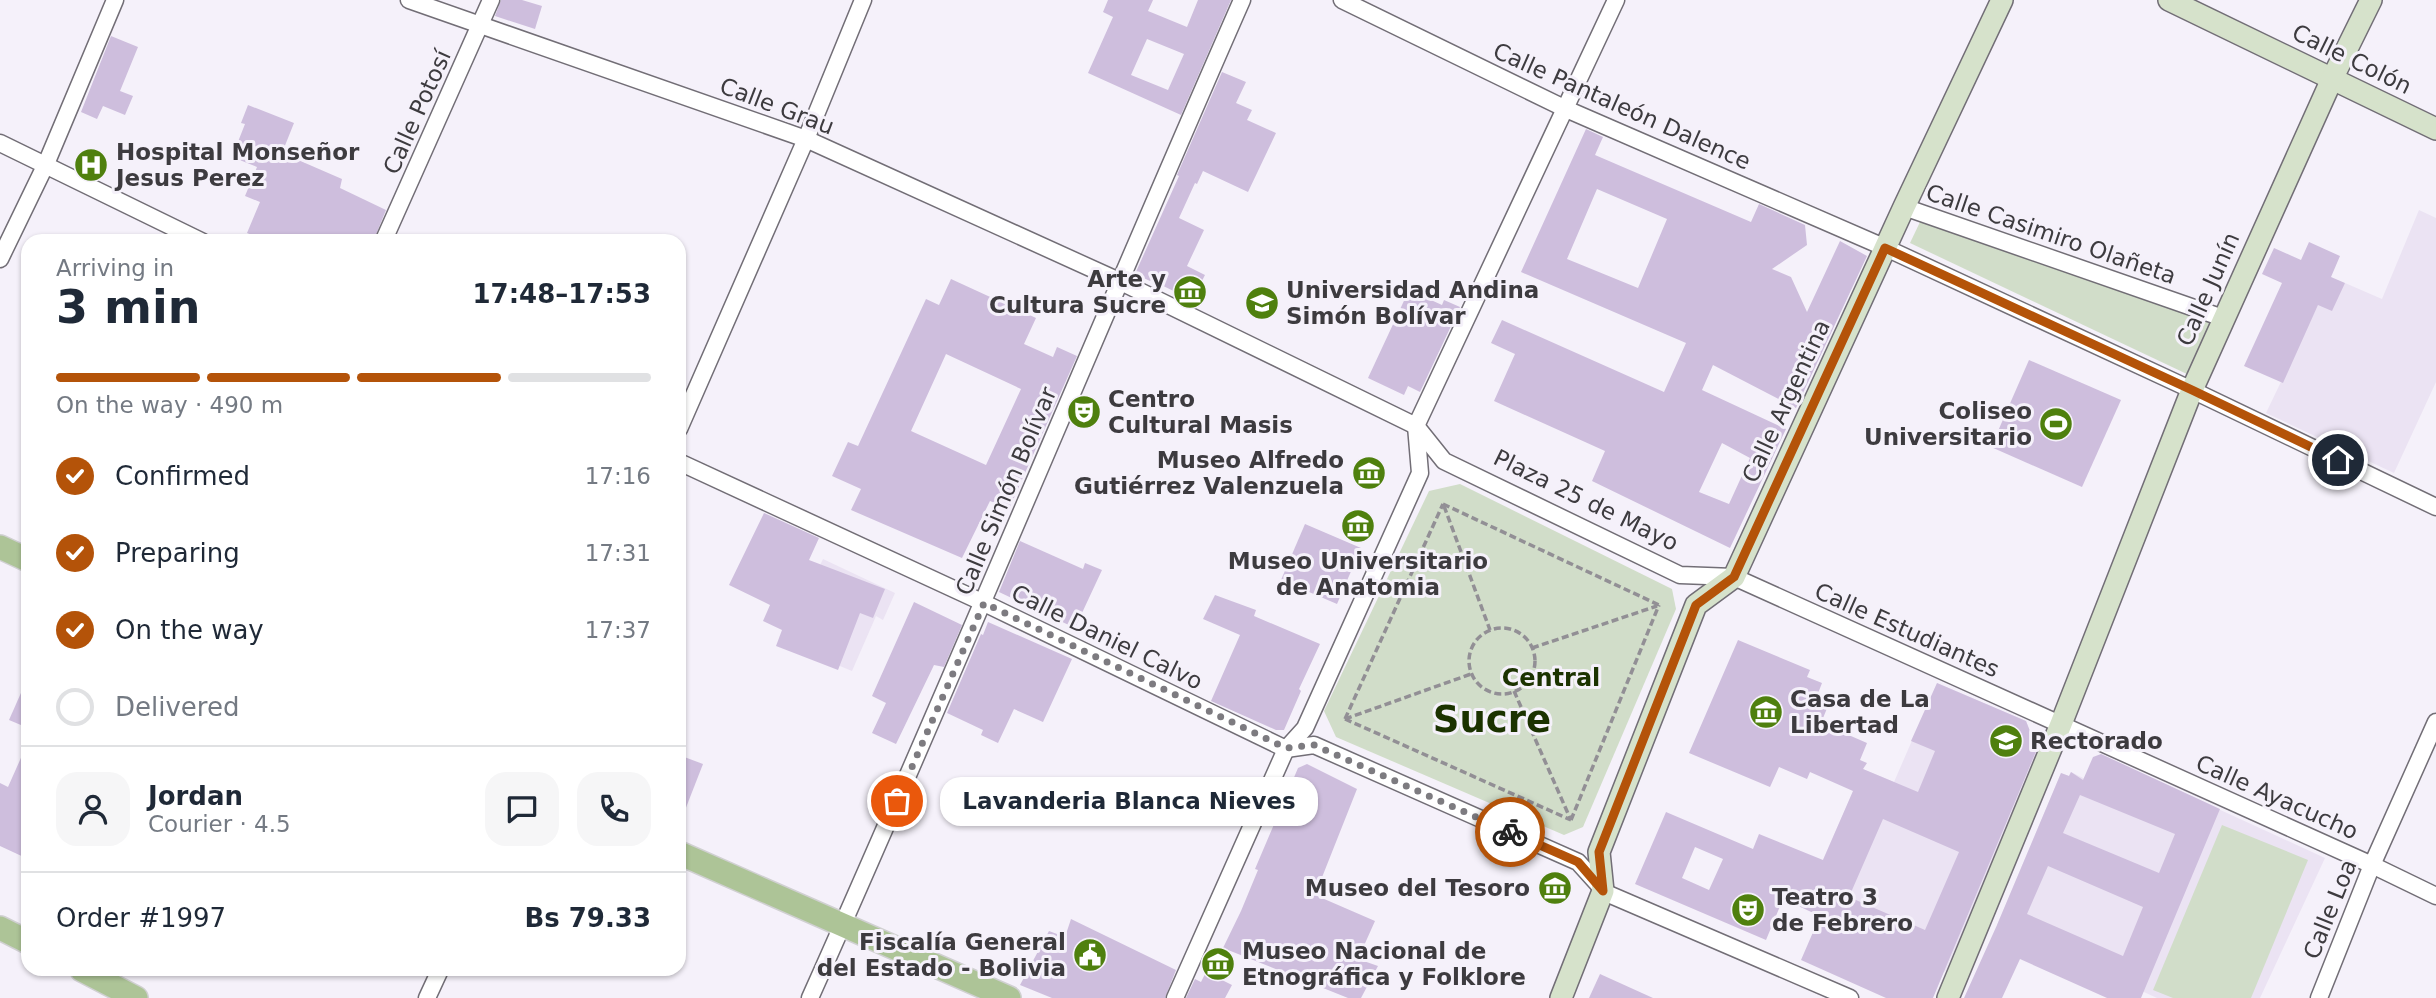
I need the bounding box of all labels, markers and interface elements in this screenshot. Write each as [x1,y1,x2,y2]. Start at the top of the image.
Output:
street label: Calle Colón [2288,19,2416,99]
street label: Calle Pantaleón Dalence [1489,37,1755,175]
street label: Calle Potosí [378,45,456,178]
street label: Calle Grau [716,72,838,140]
place label: Hospital Monseñor Jesus Perez [114,139,360,191]
hospital icon: Hospital Monseñor Jesus Perez [72,146,110,184]
street label: Calle Casimiro Olañeta [1923,179,2179,289]
street label: Calle Junín [2171,228,2245,350]
text: Arriving in [56,255,174,281]
place label: Arte y Cultura Sucre [989,266,1166,318]
museum icon: Arte y Cultura Sucre [1171,273,1209,311]
place label: Universidad Andina Simón Bolívar [1286,277,1539,329]
text: 17:48–17:53 [472,279,651,309]
text: 3 min [56,280,200,334]
school or university icon: Universidad Andina Simón Bolívar [1243,284,1281,322]
street label: Calle Argentina [1737,315,1835,487]
street label: Calle Simón Bolívar [950,383,1062,599]
place label: Centro Cultural Masis [1108,386,1293,438]
text: On the way · 490 m [56,392,283,418]
theatre icon: Centro Cultural Masis [1065,393,1103,431]
place label: Coliseo Universitario [1864,398,2032,450]
sports icon: Coliseo Universitario [2037,405,2075,443]
pin [2308,430,2368,490]
icon: home [2319,441,2357,479]
street label: Plaza 25 de Mayo [1489,444,1683,556]
place label: Museo Alfredo Gutiérrez Valenzuela [1074,447,1344,499]
museum icon: Museo Alfredo Gutiérrez Valenzuela [1350,454,1388,492]
icon: check [56,457,94,495]
text: Confirmed [115,461,250,491]
text: 17:16 [585,463,651,489]
museum icon: Museo Universitario de Anatomia [1339,507,1377,545]
icon: check [56,534,94,572]
text: Preparing [115,538,240,568]
text: 17:31 [585,540,651,566]
place label: Museo Universitario de Anatomia [1228,548,1488,600]
street label: Calle Estudiantes [1811,578,2003,682]
street label: Calle Daniel Calvo [1007,579,1207,695]
icon: check [56,611,94,649]
text: On the way [115,615,264,645]
text: 17:37 [585,617,651,643]
district label: Central [1502,664,1600,692]
place label: Casa de La Libertad [1790,686,1930,738]
text: Delivered [115,692,239,722]
museum icon: Casa de La Libertad [1747,693,1785,731]
district label: Sucre [1433,698,1551,741]
school or university icon: Rectorado [1987,722,2025,760]
place label: Rectorado [2030,728,2163,754]
street label: Calle Ayacucho [2192,750,2362,844]
pin [867,771,927,831]
button: person [56,772,130,846]
button: chat [485,772,559,846]
button: phone [577,772,651,846]
callout: Lavanderia Blanca Nieves [939,776,1317,826]
text: Jordan [148,781,243,811]
icon: bag [878,782,916,820]
text: Lavanderia Blanca Nieves [962,788,1296,814]
courier [1475,797,1545,867]
text: Courier · 4.5 [148,811,291,837]
icon: bike [1491,813,1529,851]
street label: Calle Loa [2298,855,2362,963]
museum icon: Museo del Tesoro [1536,869,1574,907]
place label: Museo del Tesoro [1305,875,1530,901]
place label: Teatro 3 de Febrero [1772,884,1913,936]
theatre icon: Teatro 3 de Febrero [1729,891,1767,929]
text: Order #1997 [56,903,226,933]
text: Bs 79.33 [524,903,651,933]
place label: Fiscalía General del Estado - Bolivia [817,929,1066,981]
public building icon: Fiscalía General del Estado - Bolivia [1071,936,1109,974]
place label: Museo Nacional de Etnográfica y Folklore [1242,938,1526,990]
museum icon: Museo Nacional de Etnográfica y Folklore [1199,945,1237,983]

